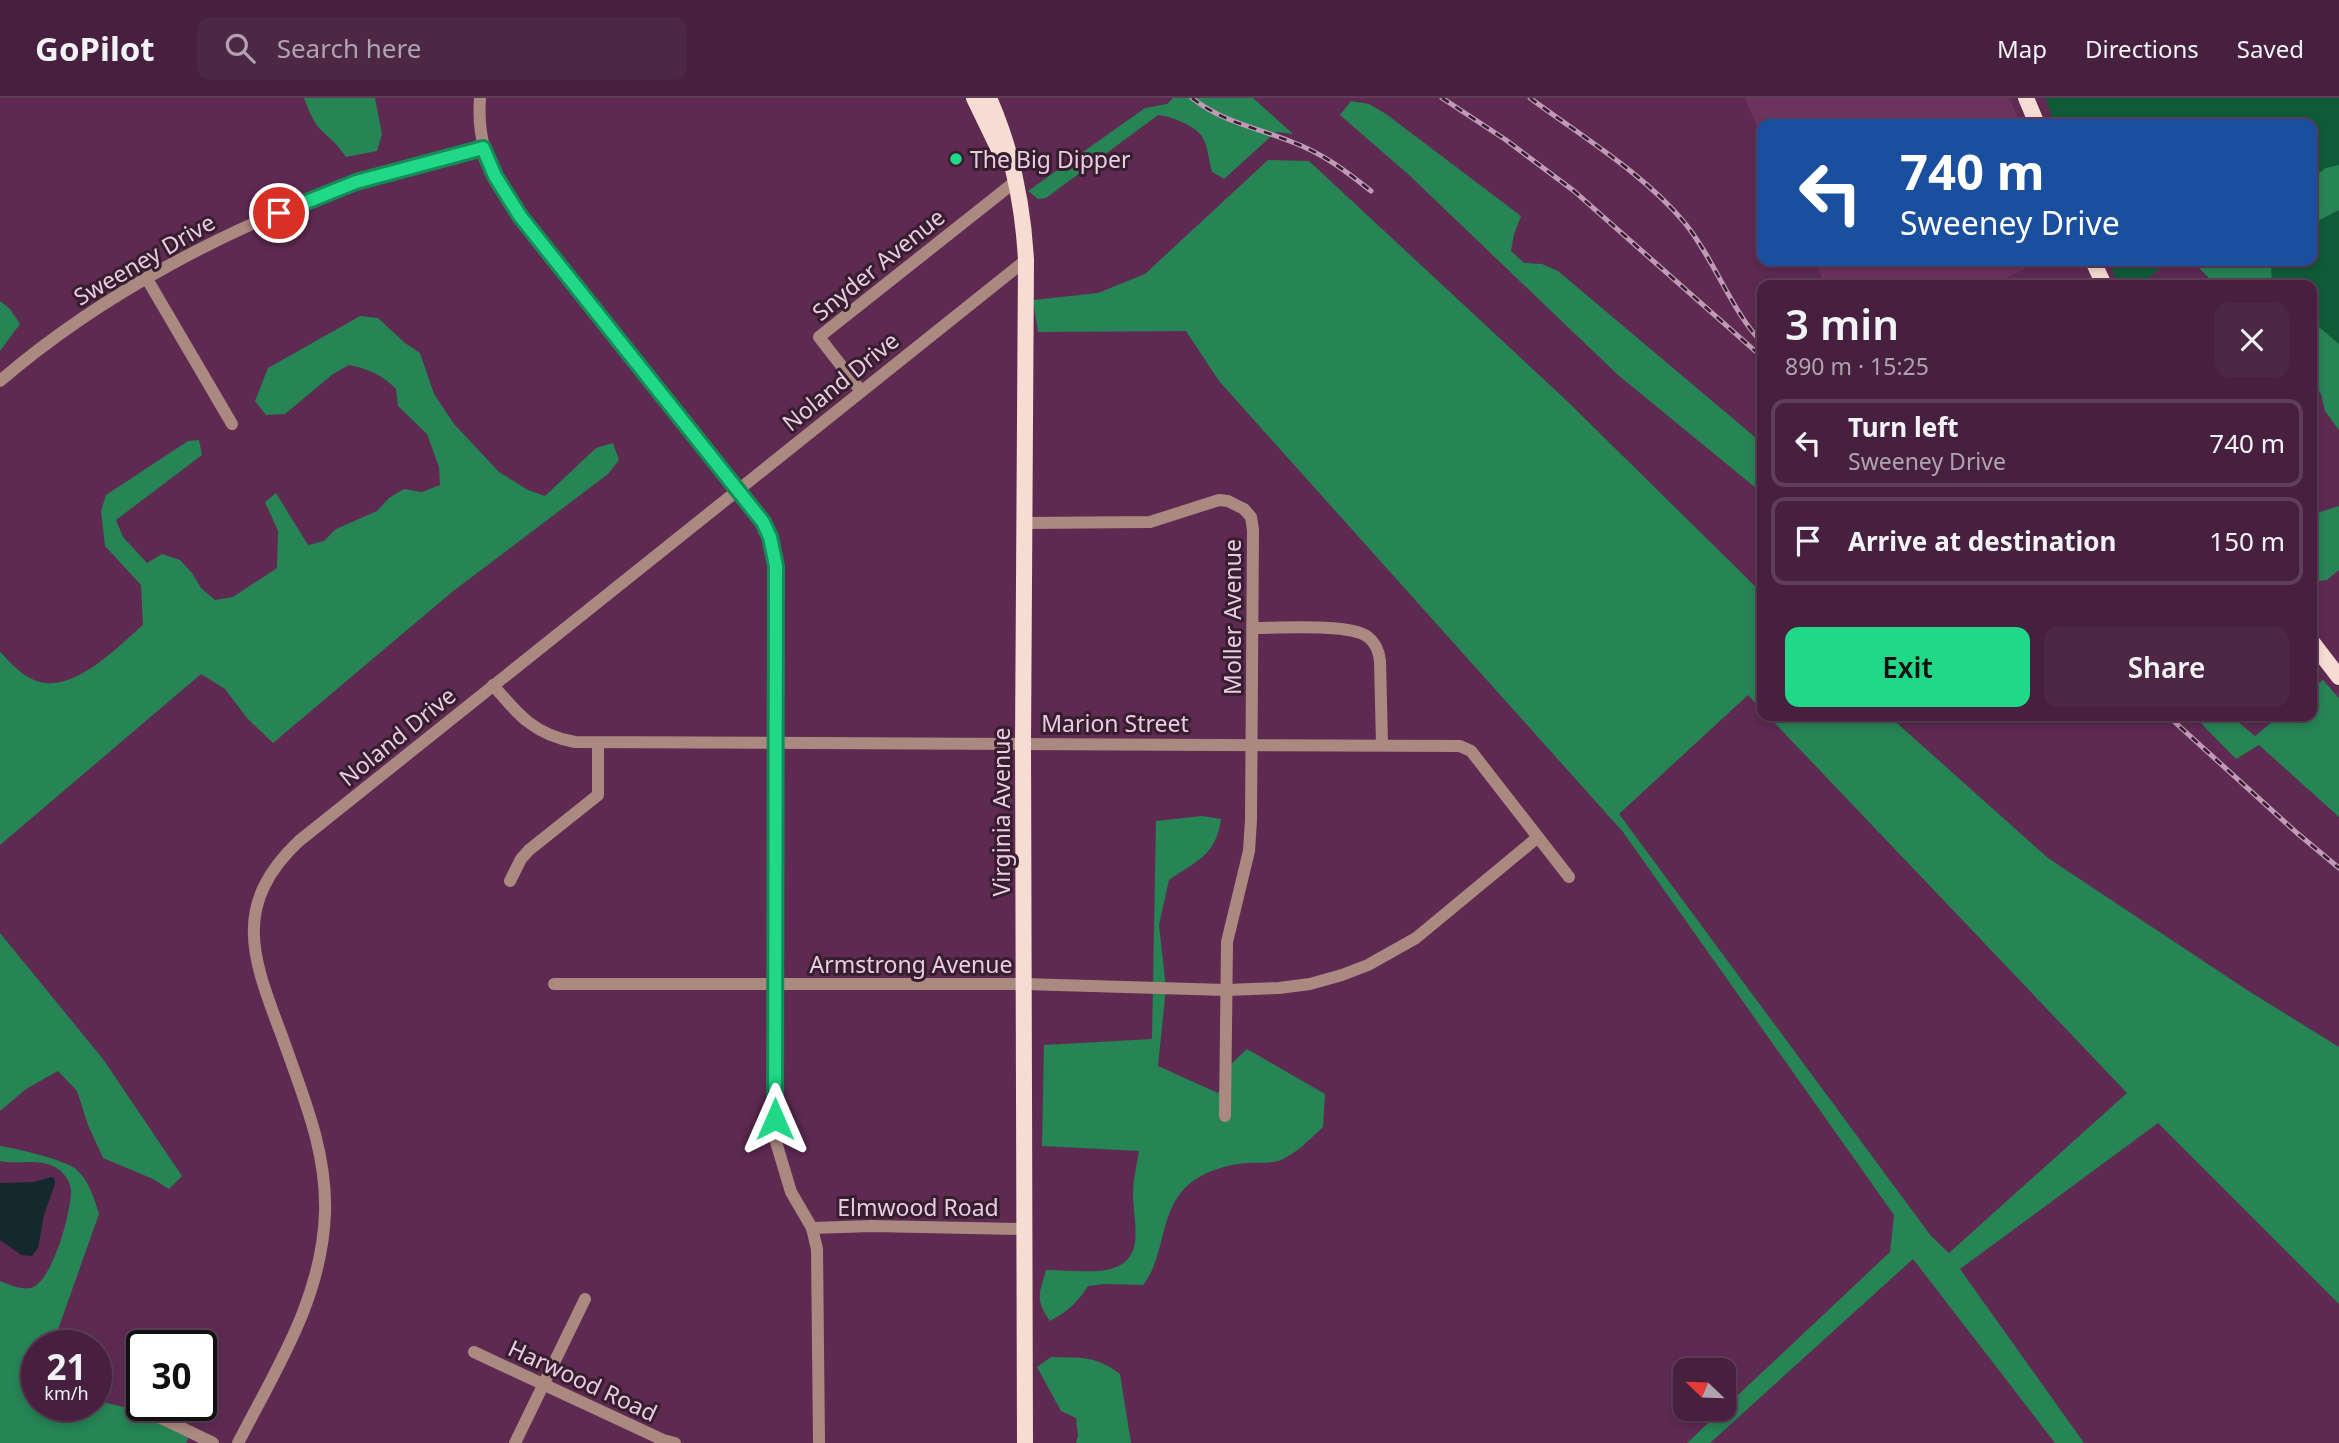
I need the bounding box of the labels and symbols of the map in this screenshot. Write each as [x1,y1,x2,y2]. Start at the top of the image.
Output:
place label: The Big Dipper [970,143,1131,175]
marker: The Big Dipper [948,151,964,167]
pin [249,183,309,243]
street label: Snyder Avenue [805,201,951,327]
street label: Sweeney Drive [68,206,220,312]
street label: Noland Drive [775,324,905,438]
street label: Moller Avenue [1216,539,1248,695]
street label: Noland Drive [332,679,462,793]
street label: Marion Street [1041,707,1189,739]
street label: Virginia Avenue [985,728,1017,896]
street label: Armstrong Avenue [809,948,1013,980]
position arrow [738,1082,812,1156]
street label: Elmwood Road [837,1191,999,1223]
speed limit sign: 30 [126,1330,217,1421]
street label: Harwood Road [503,1332,663,1428]
north arrow [1673,1358,1736,1421]

